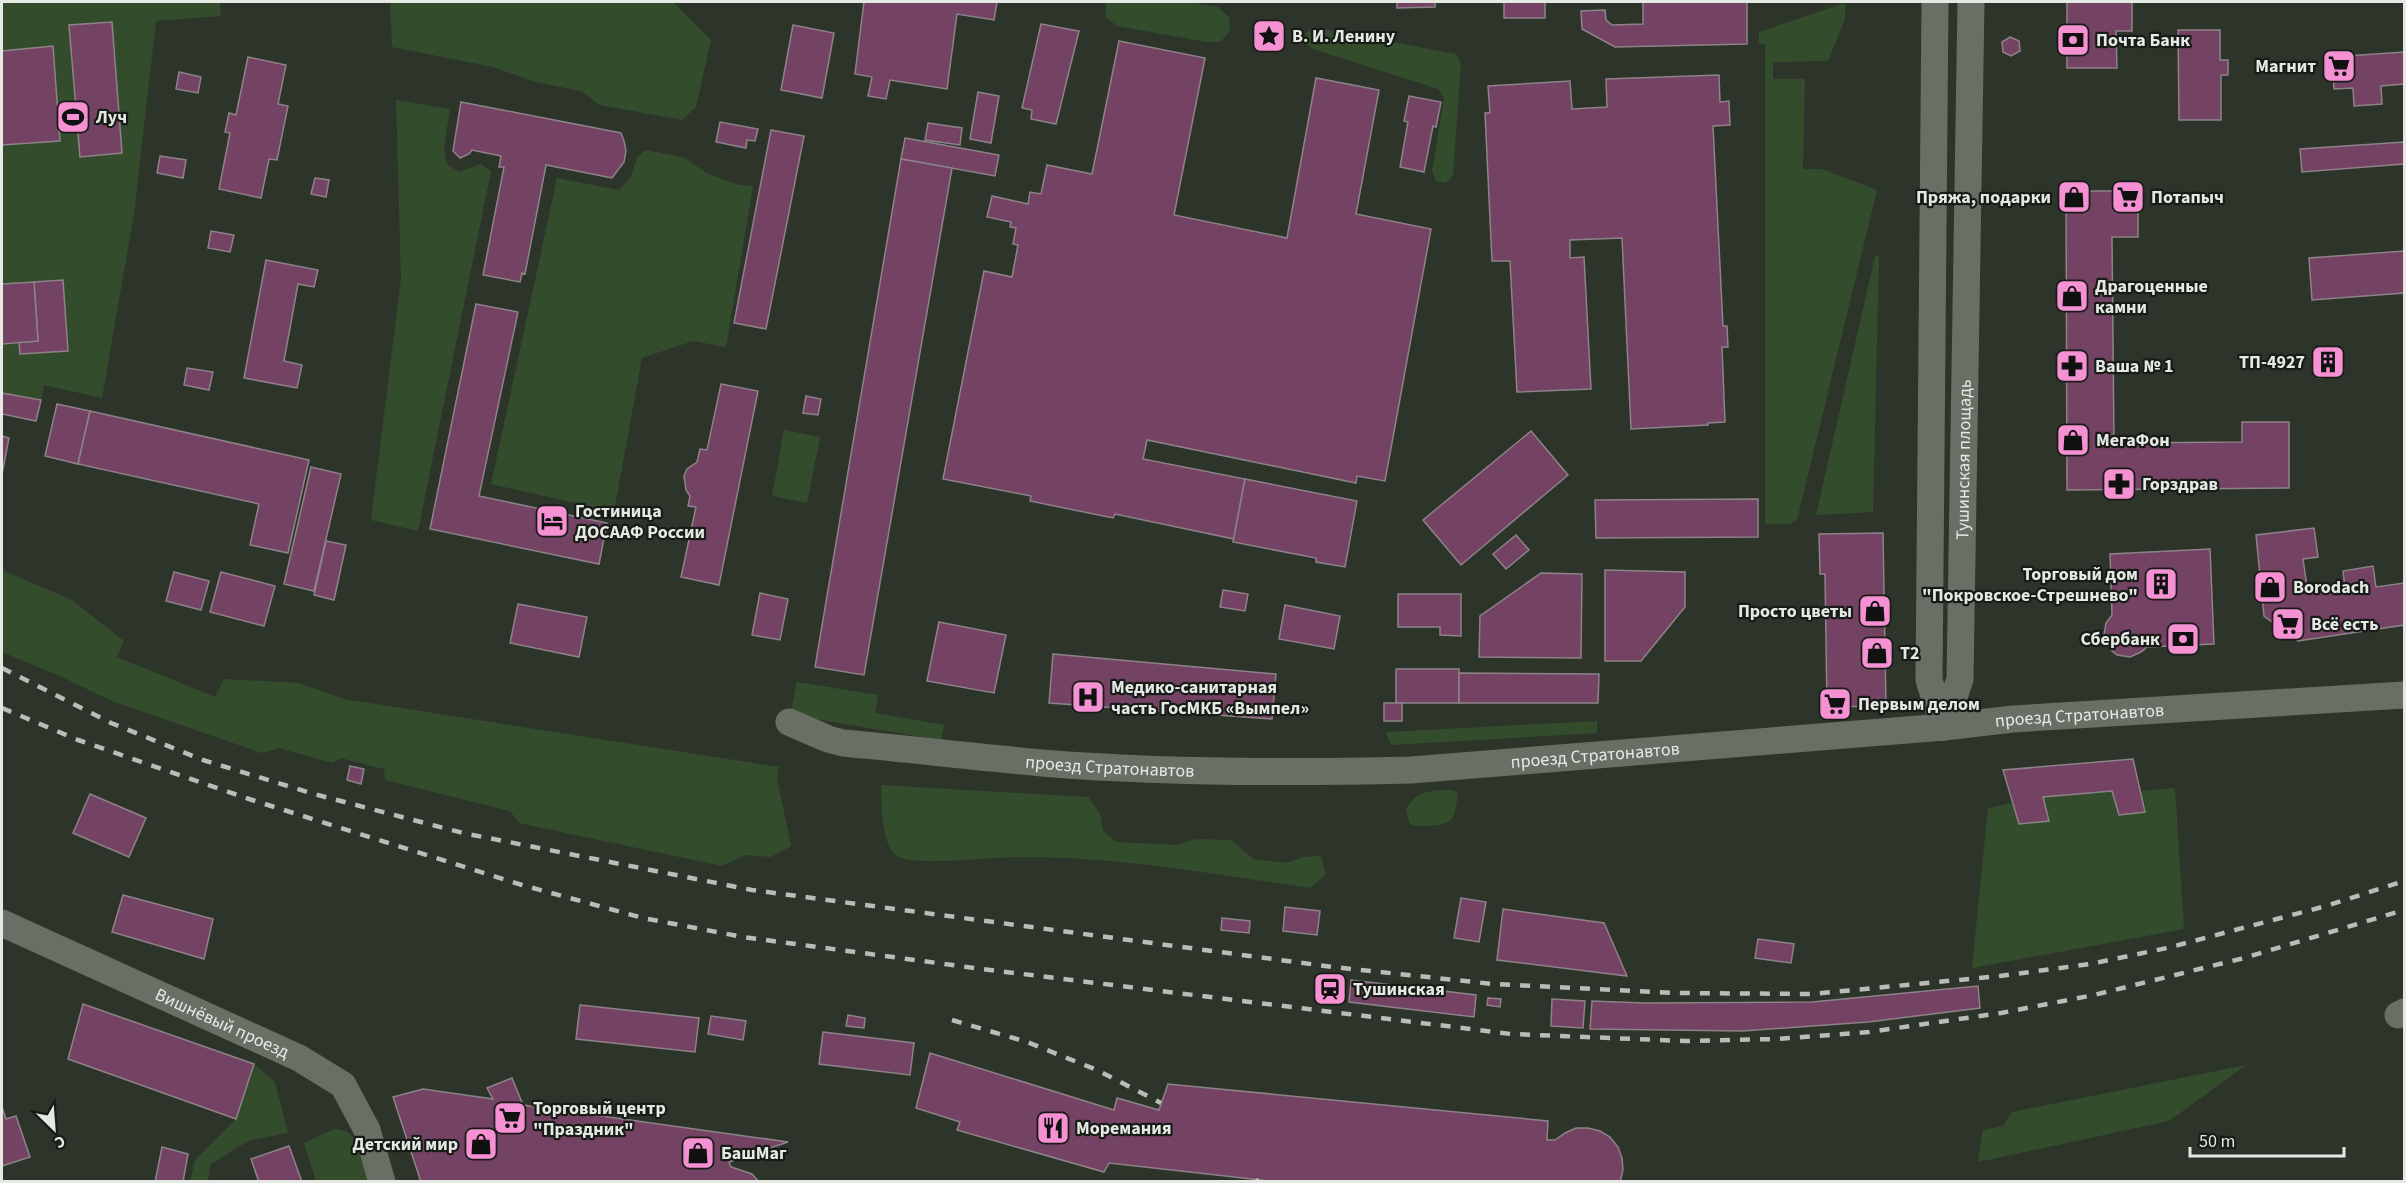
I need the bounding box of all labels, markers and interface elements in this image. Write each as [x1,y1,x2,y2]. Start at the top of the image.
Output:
place icon: В. И. Ленину [1251,18,1287,54]
bank icon: Почта Банк [2055,22,2091,58]
place label: В. И. Ленину [1292,24,1396,49]
place label: Почта Банк [2096,28,2190,53]
supermarket icon: Магнит [2321,48,2357,84]
place label: Магнит [2255,54,2316,79]
sports icon: Луч [55,99,91,135]
place label: Луч [95,105,127,130]
shop icon: Пряжа, подарки [2056,179,2092,215]
supermarket icon: Потапыч [2110,179,2146,215]
place label: Пряжа, подарки [1916,185,2051,210]
place label: Потапыч [2151,185,2224,210]
place label: Драгоценные камни [2095,274,2208,320]
shop icon: Драгоценные камни [2054,278,2090,314]
building icon: ТП-4927 [2310,344,2346,380]
pharmacy icon: Ваша № 1 [2054,348,2090,384]
place label: ТП-4927 [2239,350,2305,375]
place label: Ваша № 1 [2095,354,2173,379]
street label: Тушинская площадь [1950,379,1977,540]
shop icon: МегаФон [2055,422,2091,458]
place label: МегаФон [2096,428,2170,453]
pharmacy icon: Горздрав [2101,466,2137,502]
place label: Горздрав [2142,472,2218,497]
place label: Гостиница ДОСААФ России [575,499,705,545]
hotel icon: Гостиница ДОСААФ России [534,503,570,539]
place label: Торговый дом "Покровское-Стрешнево" [1922,562,2138,608]
building icon: Торговый дом "Покровское-Стрешнево" [2143,566,2179,602]
shop icon: Borodach [2252,569,2288,605]
place label: Borodach [2293,575,2369,600]
shop icon: Просто цветы [1857,593,1893,629]
place label: Просто цветы [1738,599,1852,624]
supermarket icon: Всё есть [2270,606,2306,642]
place label: Всё есть [2311,612,2378,637]
bank icon: Сбербанк [2165,621,2201,657]
place label: Сбербанк [2080,627,2160,652]
shop icon: T2 [1859,635,1895,671]
place label: T2 [1900,641,1920,666]
place label: Медико-санитарная часть ГосМКБ «Вымпел» [1111,675,1309,721]
hospital icon: Медико-санитарная часть ГосМКБ «Вымпел» [1070,679,1106,715]
supermarket icon: Первым делом [1817,686,1853,722]
place label: Первым делом [1858,692,1980,717]
street label: проезд Стратонавтов [1993,697,2165,734]
street label: проезд Стратонавтов [1510,736,1681,774]
street label: проезд Стратонавтов [1024,749,1195,783]
station icon: Тушинская [1312,971,1348,1007]
place label: Тушинская [1353,977,1445,1002]
street label: Вишнёвый проезд [151,982,294,1065]
place label: Торговый центр "Праздник" [533,1096,666,1142]
north arrow [24,1099,84,1159]
supermarket icon: Торговый центр "Праздник" [492,1100,528,1136]
restaurant icon: Моремания [1035,1110,1071,1146]
place label: Моремания [1076,1116,1172,1141]
scale bar [2190,1120,2344,1158]
shop icon: Детский мир [463,1126,499,1162]
text: 50 m [2199,1129,2235,1154]
text: С [51,1130,69,1154]
place label: Детский мир [352,1132,458,1157]
shop icon: БашМаг [680,1135,716,1171]
place label: БашМаг [721,1141,787,1166]

